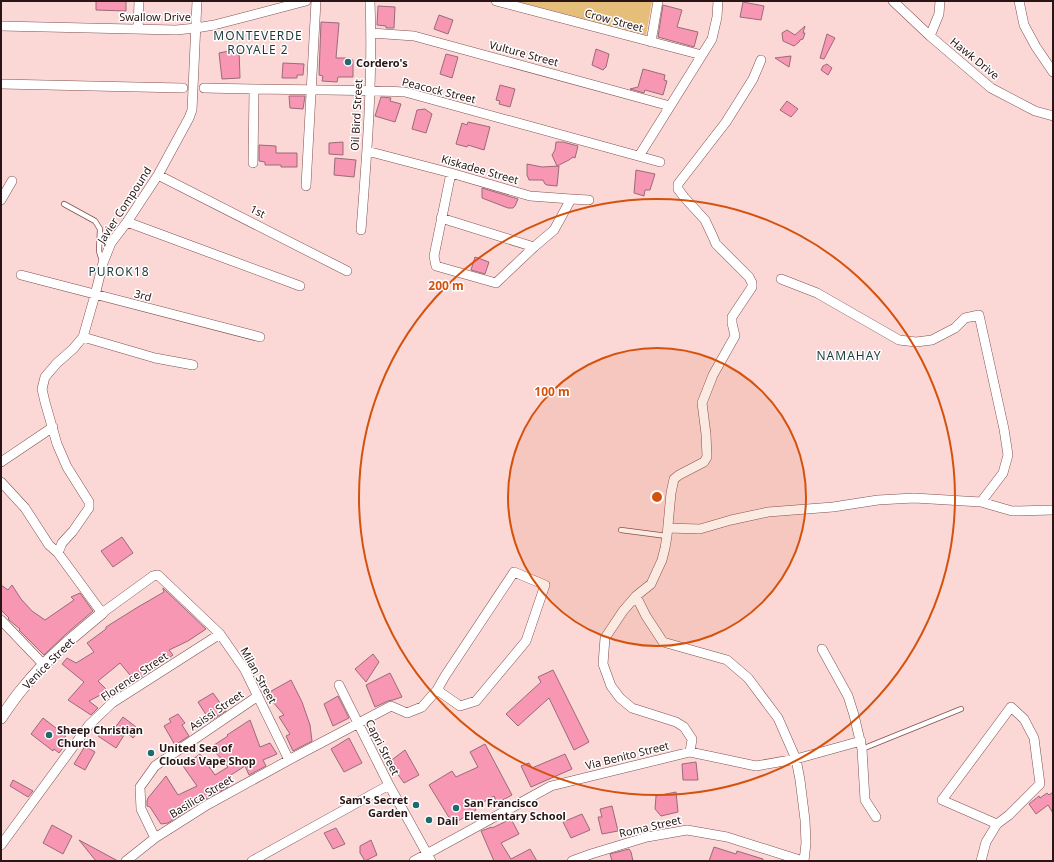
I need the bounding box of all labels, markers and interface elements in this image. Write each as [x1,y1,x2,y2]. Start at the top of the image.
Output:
street label: Crow Street [583,5,645,35]
street label: Swallow Drive [119,9,191,24]
district label: MONTEVERDE ROYALE 2 [213,27,303,58]
street label: Hawk Drive [947,34,1003,82]
street label: Vulture Street [488,37,560,69]
place label: Cordero's [356,55,408,70]
marker: Cordero's [343,57,353,67]
street label: Peacock Street [400,74,478,106]
street label: Oil Bird Street [347,79,365,151]
street label: Kiskadee Street [440,151,520,187]
street label: Javier Compound [93,164,154,247]
street label: 1st [248,201,268,221]
district label: PUROK18 [88,263,150,280]
text: 200 m [428,277,464,294]
street label: 3rd [133,286,153,304]
district label: NAMAHAY [817,347,881,364]
text: 100 m [534,383,570,400]
centre of rings [650,490,664,504]
street label: Venice Street [19,634,77,692]
street label: Milan Street [237,644,281,706]
street label: Florence Street [98,648,170,704]
street label: Asissi Street [186,686,246,734]
street label: Capri Street [363,716,404,778]
place label: Sheep Christian Church [57,722,143,750]
marker: Sheep Christian Church [44,730,54,740]
street label: Via Benito Street [584,737,670,773]
place label: United Sea of Clouds Vape Shop [159,740,256,768]
marker: United Sea of Clouds Vape Shop [146,748,156,758]
street label: Basilica Street [166,771,236,821]
place label: Sam's Secret Garden [339,792,408,820]
place label: San Francisco Elementary School [464,795,566,823]
marker: Sam's Secret Garden [411,800,421,810]
marker: San Francisco Elementary School [451,803,461,813]
street label: Roma Street [617,812,683,840]
place label: Dali [437,813,458,828]
marker: Dali [424,815,434,825]

